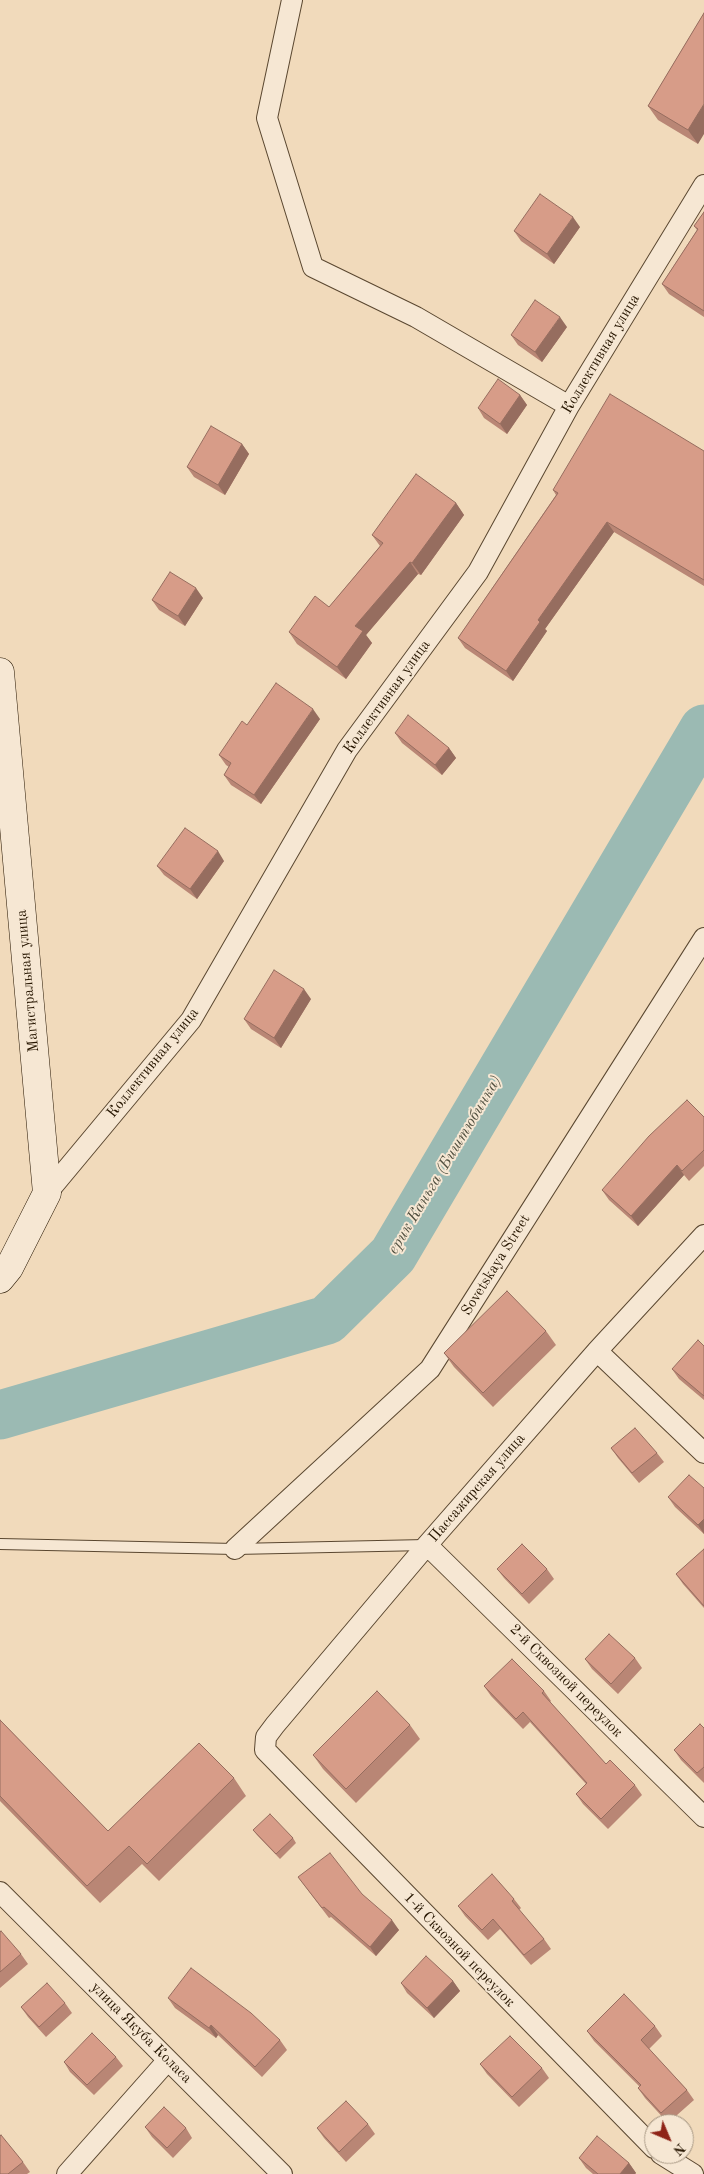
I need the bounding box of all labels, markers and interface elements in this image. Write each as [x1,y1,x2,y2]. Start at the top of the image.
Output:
street label: Коллективная улица [558,291,644,417]
street label: Коллективная улица [340,637,434,757]
street label: Магистральная улица [13,909,43,1053]
street label: Коллективная улица [103,1004,203,1122]
water label: ерик Каньга (Биштюбинка) [384,1072,506,1258]
street label: Sovetskaya Street [458,1211,534,1319]
street label: Пассажирская улица [425,1430,529,1546]
street label: 2-й Сквозной переулок [506,1621,626,1741]
street label: 1-й Сквозной переулок [400,1889,518,2011]
street label: улица Якуба Коласа [87,1979,195,2087]
north arrow [644,2114,694,2164]
text: N [670,2140,688,2158]

